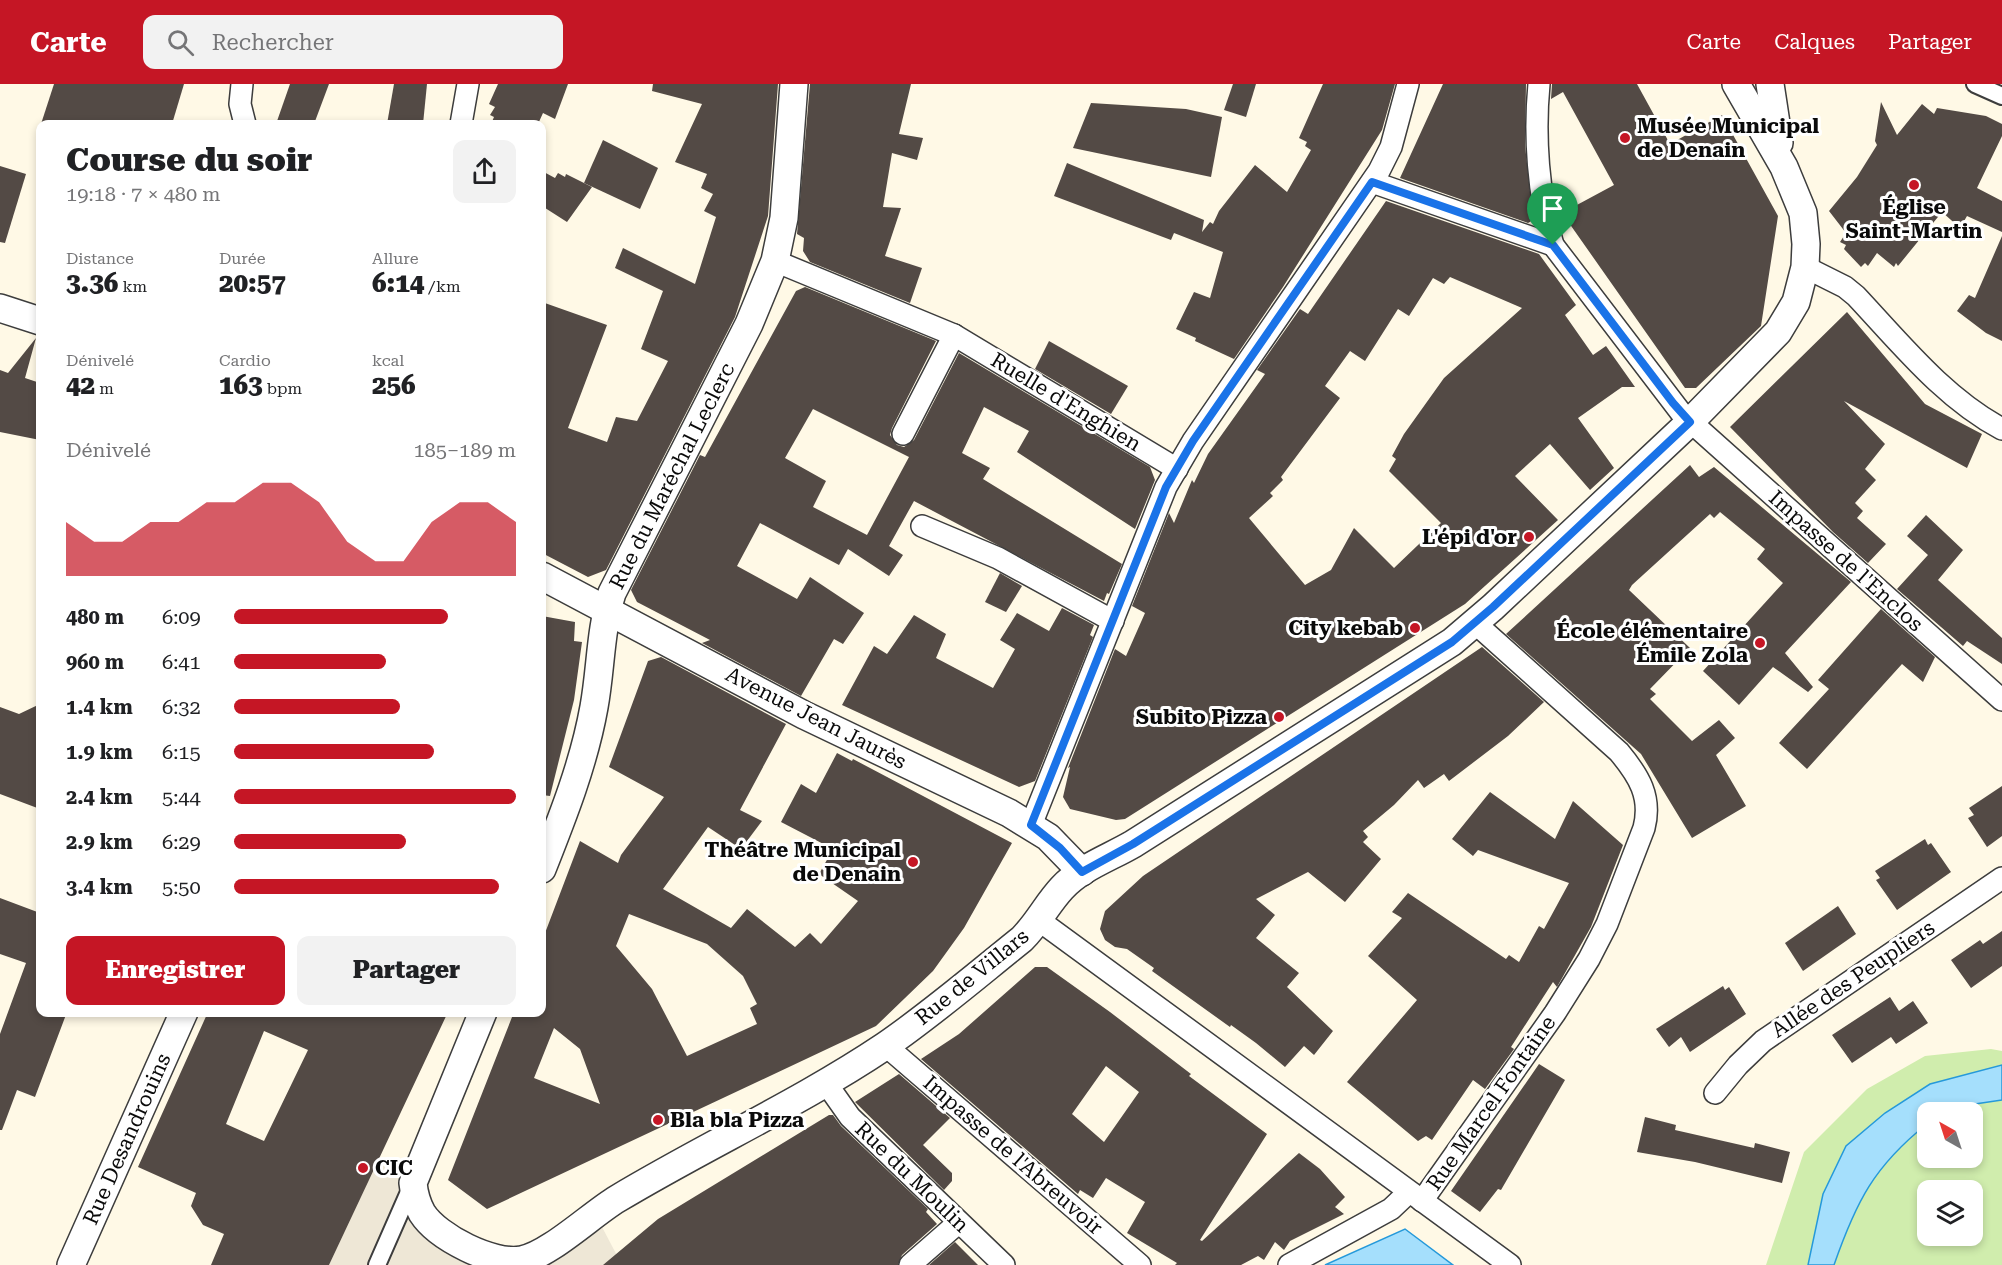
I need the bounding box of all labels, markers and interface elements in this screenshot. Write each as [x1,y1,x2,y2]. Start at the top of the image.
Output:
search box [143,15,563,69]
text: Carte [30,26,107,59]
icon: search [164,26,197,59]
text: Rechercher [212,30,334,55]
text: Carte [1687,30,1741,54]
text: Calques [1774,30,1855,54]
text: Partager [1888,30,1972,54]
place label: Musée Municipal de Denain [1637,114,1819,162]
marker: Musée Municipal de Denain [1618,131,1632,145]
text: Course du soir [66,140,313,179]
button: share [453,140,516,203]
marker: Église Saint-Martin [1907,178,1921,192]
text: 19:18 · 7 × 480 m [66,182,221,206]
pin [1527,183,1578,245]
icon: arrive [1536,192,1569,225]
place label: Église Saint-Martin [1846,194,1982,243]
text: Distance [66,249,134,268]
text: Durée [219,249,265,268]
text: Allure [372,249,419,268]
text: 3.36 [66,268,118,298]
text: 20:57 [219,268,286,298]
text: 6:14 [372,268,424,298]
text: km [118,277,147,296]
text: /km [424,277,461,296]
street label: Ruelle d'Enghien [987,348,1146,457]
text: Dénivelé [66,351,134,370]
text: Cardio [219,351,271,370]
text: kcal [372,351,404,370]
street label: Rue du Maréchal Leclerc [604,359,740,593]
text: 42 [66,370,95,400]
text: 163 [219,370,263,400]
text: 256 [372,370,416,400]
text: m [95,379,114,398]
text: bpm [263,379,302,398]
text: Dénivelé [66,438,151,462]
text: 185–189 m [413,438,516,462]
street label: Impasse de l'Enclos [1764,486,1928,636]
place label: L'épi d'or [1422,525,1517,549]
marker: L'épi d'or [1522,530,1536,544]
text: 480 m [66,605,124,629]
text: 6:09 [162,605,201,629]
place label: City kebab [1288,616,1403,640]
place label: École élémentaire Émile Zola [1556,618,1749,667]
marker: City kebab [1408,621,1422,635]
marker: École élémentaire Émile Zola [1753,636,1767,650]
text: 960 m [66,650,124,674]
text: 6:41 [162,650,201,674]
street label: Avenue Jean Jaurès [722,662,910,774]
text: 1.4 km [66,695,133,719]
text: 6:32 [162,695,201,719]
place label: Subito Pizza [1136,705,1268,729]
marker: Subito Pizza [1272,710,1286,724]
text: 1.9 km [66,740,133,764]
text: 6:15 [162,740,201,764]
text: 2.4 km [66,785,133,809]
text: 5:44 [162,785,201,809]
text: 2.9 km [66,830,133,854]
text: 6:29 [162,830,201,854]
place label: Théâtre Municipal de Denain [704,838,901,886]
marker: Théâtre Municipal de Denain [906,855,920,869]
text: 3.4 km [66,875,133,899]
text: 5:50 [162,875,201,899]
street label: Allée des Peupliers [1767,916,1939,1042]
street label: Rue de Villars [911,924,1033,1030]
button: Enregistrer [66,936,285,1005]
button: Partager [297,936,516,1005]
street label: Rue Marcel Fontaine [1422,1011,1560,1195]
street label: Rue Desandrouins [78,1050,176,1228]
street label: Impasse de l'Abreuvoir [918,1071,1108,1240]
north arrow [1917,1102,1983,1168]
map controls [1917,1102,1983,1246]
place label: Bla bla Pizza [670,1108,805,1132]
marker: Bla bla Pizza [651,1113,665,1127]
street label: Rue du Moulin [850,1117,974,1238]
place label: CIC [375,1156,413,1180]
marker: CIC [356,1161,370,1175]
button: layers [1917,1180,1983,1246]

